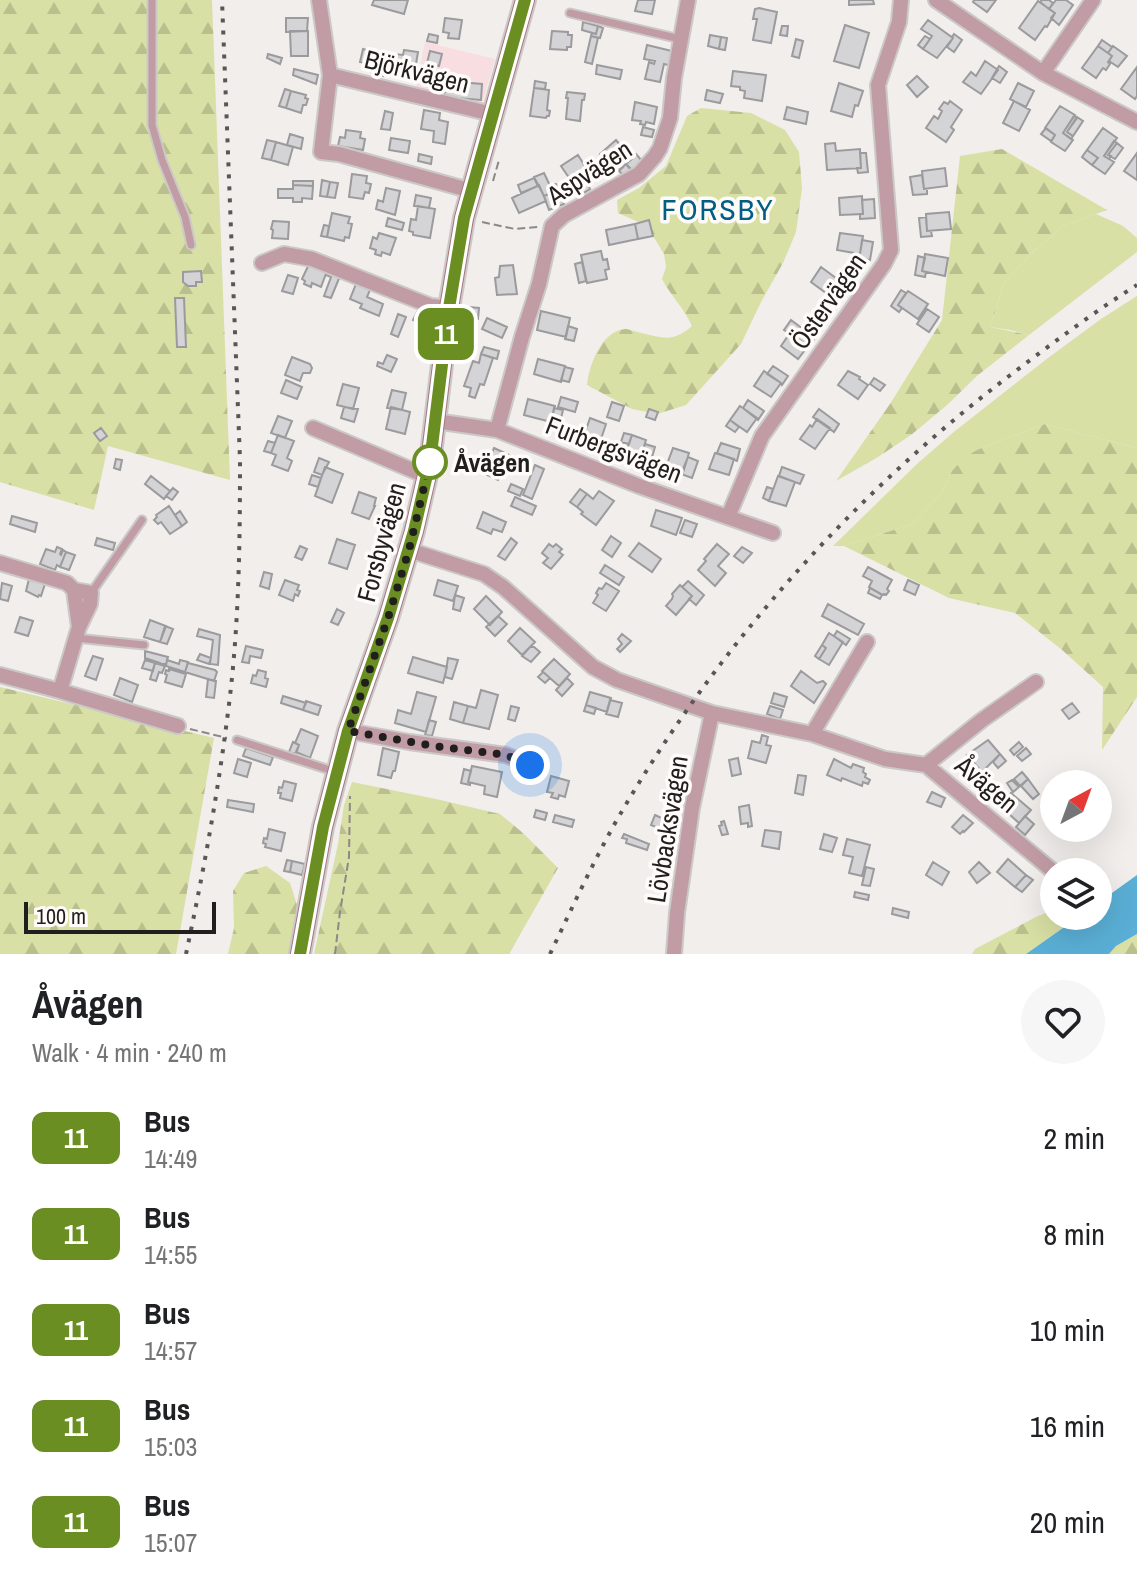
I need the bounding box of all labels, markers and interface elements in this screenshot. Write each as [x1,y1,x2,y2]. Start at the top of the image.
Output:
street label: Björkvägen [361,41,473,101]
street label: Aspvägen [539,131,638,213]
district label: FORSBY [661,189,775,229]
street label: Östervägen [782,246,874,356]
line badge: 11 [410,308,482,360]
text: 11 [434,315,458,353]
street label: Furbergsvägen [541,407,687,491]
marker: Åvägen [413,445,447,479]
place label: Åvägen [454,445,530,480]
street label: Forsbyvägen [348,478,414,606]
your location [510,745,550,785]
street label: Åvägen [947,747,1026,821]
street label: Lövbacksvägen [638,753,696,905]
north arrow [1040,770,1112,842]
map controls [1040,770,1112,930]
button: layers [1040,858,1112,930]
scale bar [24,898,216,934]
text: 100 m [36,901,86,931]
text: Åvägen [32,979,143,1030]
button: heart [1021,980,1105,1064]
text: Walk · 4 min · 240 m [32,1035,227,1070]
text: Bus [144,1101,190,1141]
text: 2 min [1043,1118,1105,1158]
text: 11 [64,1119,88,1157]
text: 14:49 [144,1141,197,1176]
text: Bus [144,1197,190,1237]
text: 8 min [1043,1214,1105,1254]
text: 11 [64,1215,88,1253]
text: 14:55 [144,1237,197,1272]
text: Bus [144,1293,190,1333]
text: 10 min [1030,1310,1105,1350]
text: 11 [64,1311,88,1349]
text: 14:57 [144,1333,197,1368]
text: Bus [144,1389,190,1429]
text: 16 min [1030,1406,1105,1446]
text: 11 [64,1407,88,1445]
text: 15:03 [144,1429,197,1464]
text: Bus [144,1485,190,1525]
text: 20 min [1030,1502,1105,1542]
text: 11 [64,1503,88,1541]
text: 15:07 [144,1525,197,1560]

